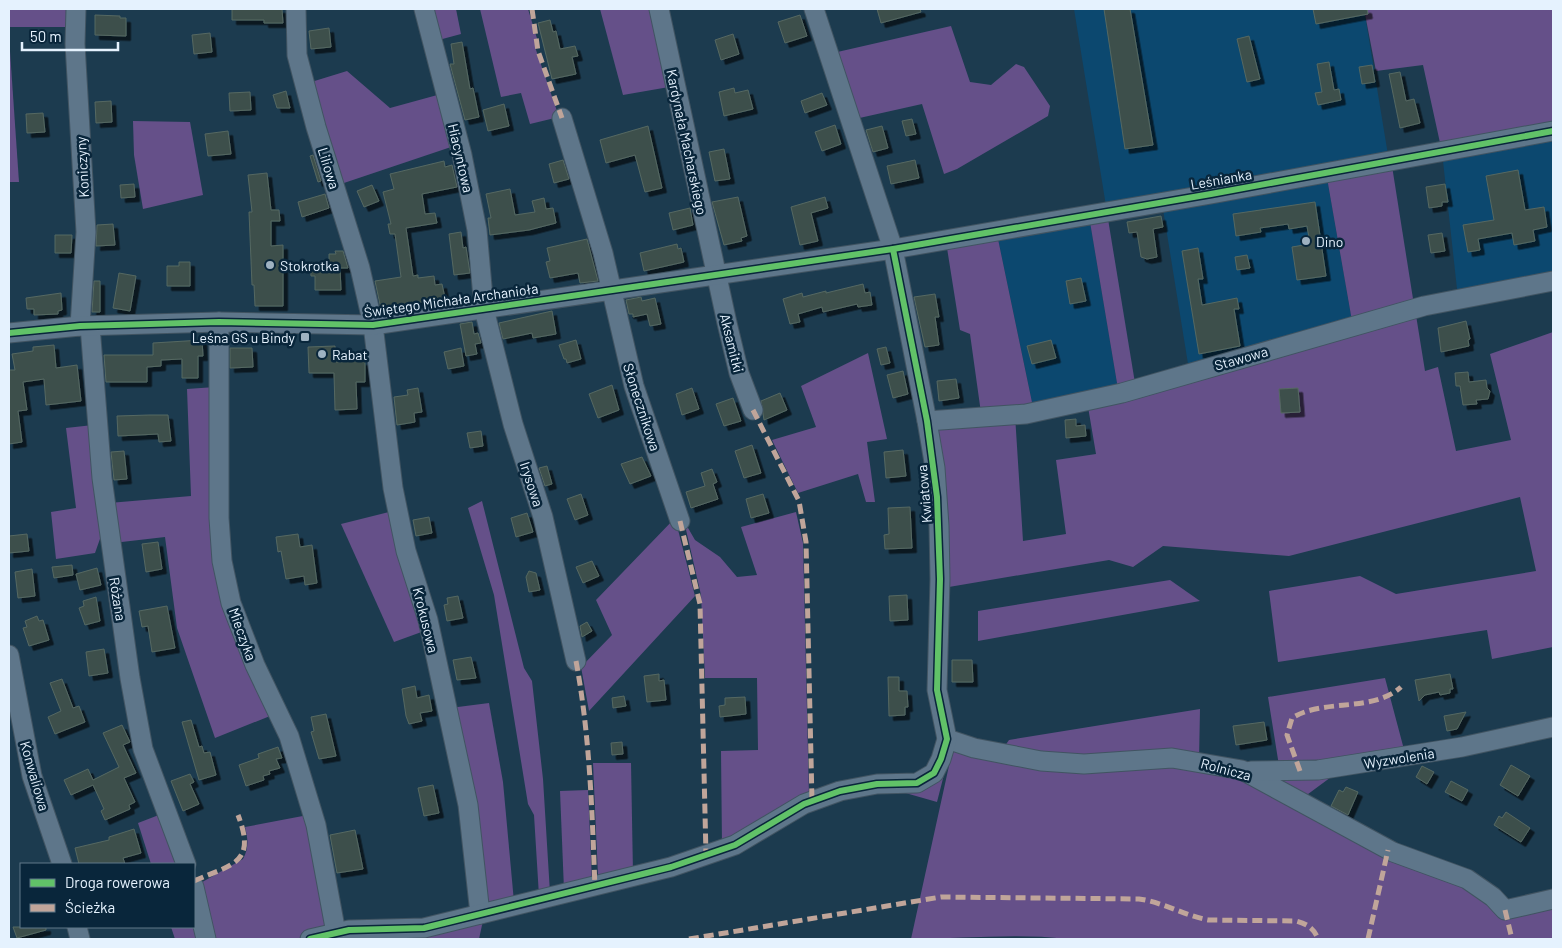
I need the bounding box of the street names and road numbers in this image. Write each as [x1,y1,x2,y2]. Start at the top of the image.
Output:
street label: Kardynała Macharskiego [663,68,711,216]
street label: Hiacyntowa [445,122,477,194]
street label: Koniczyny [72,136,92,198]
street label: Liliowa [315,145,343,191]
street label: Leśnianka [1189,165,1253,193]
street label: Świętego Michała Archanioła [363,279,539,321]
street label: Aksamitki [716,312,748,374]
street label: Stawowa [1212,342,1270,374]
street label: Słonecznikowa [620,361,664,453]
street label: Irysowa [517,459,547,509]
street label: Kwiatowa [913,464,935,524]
street label: Różana [106,576,130,622]
street label: Krokusowa [410,585,442,655]
street label: Mieczyka [226,605,260,663]
street label: Konwaliowa [17,739,53,813]
street label: Wyzwolenia [1362,744,1436,772]
street label: Rolnicza [1199,754,1253,784]

